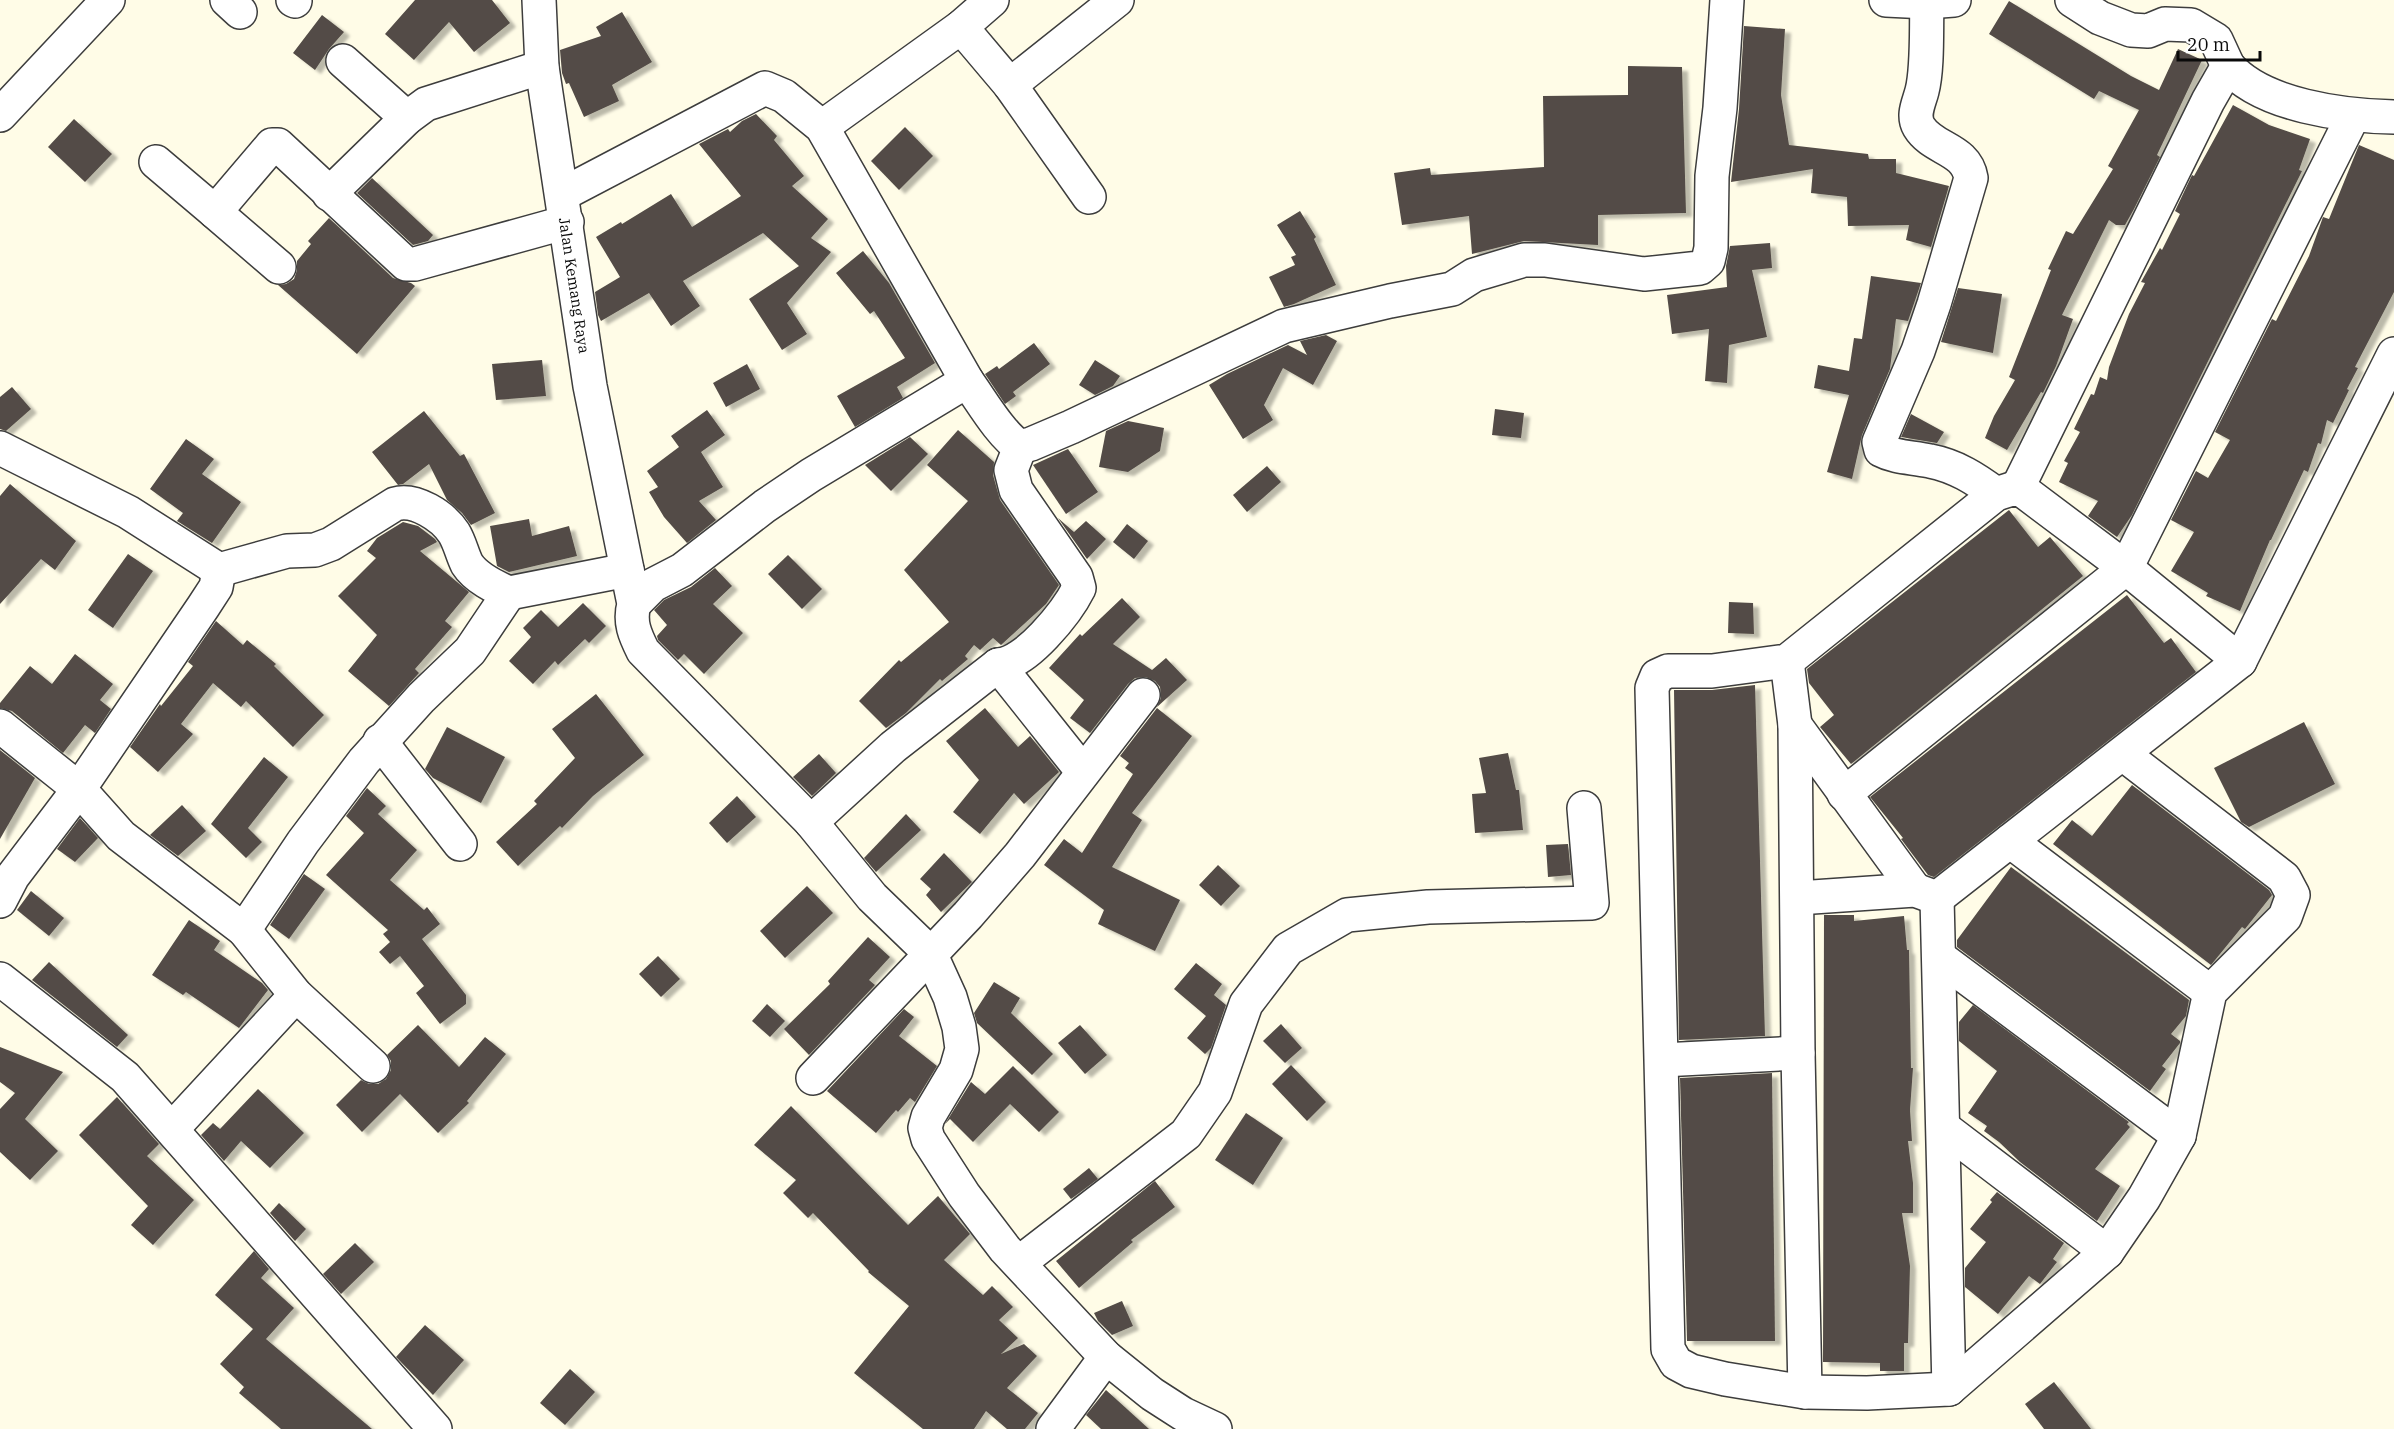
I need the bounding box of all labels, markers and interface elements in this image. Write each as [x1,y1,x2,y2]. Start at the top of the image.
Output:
scale bar [2178,24,2260,62]
text: 20 m [2187,33,2230,56]
street label: Jalan Kemang Raya [555,216,594,355]

